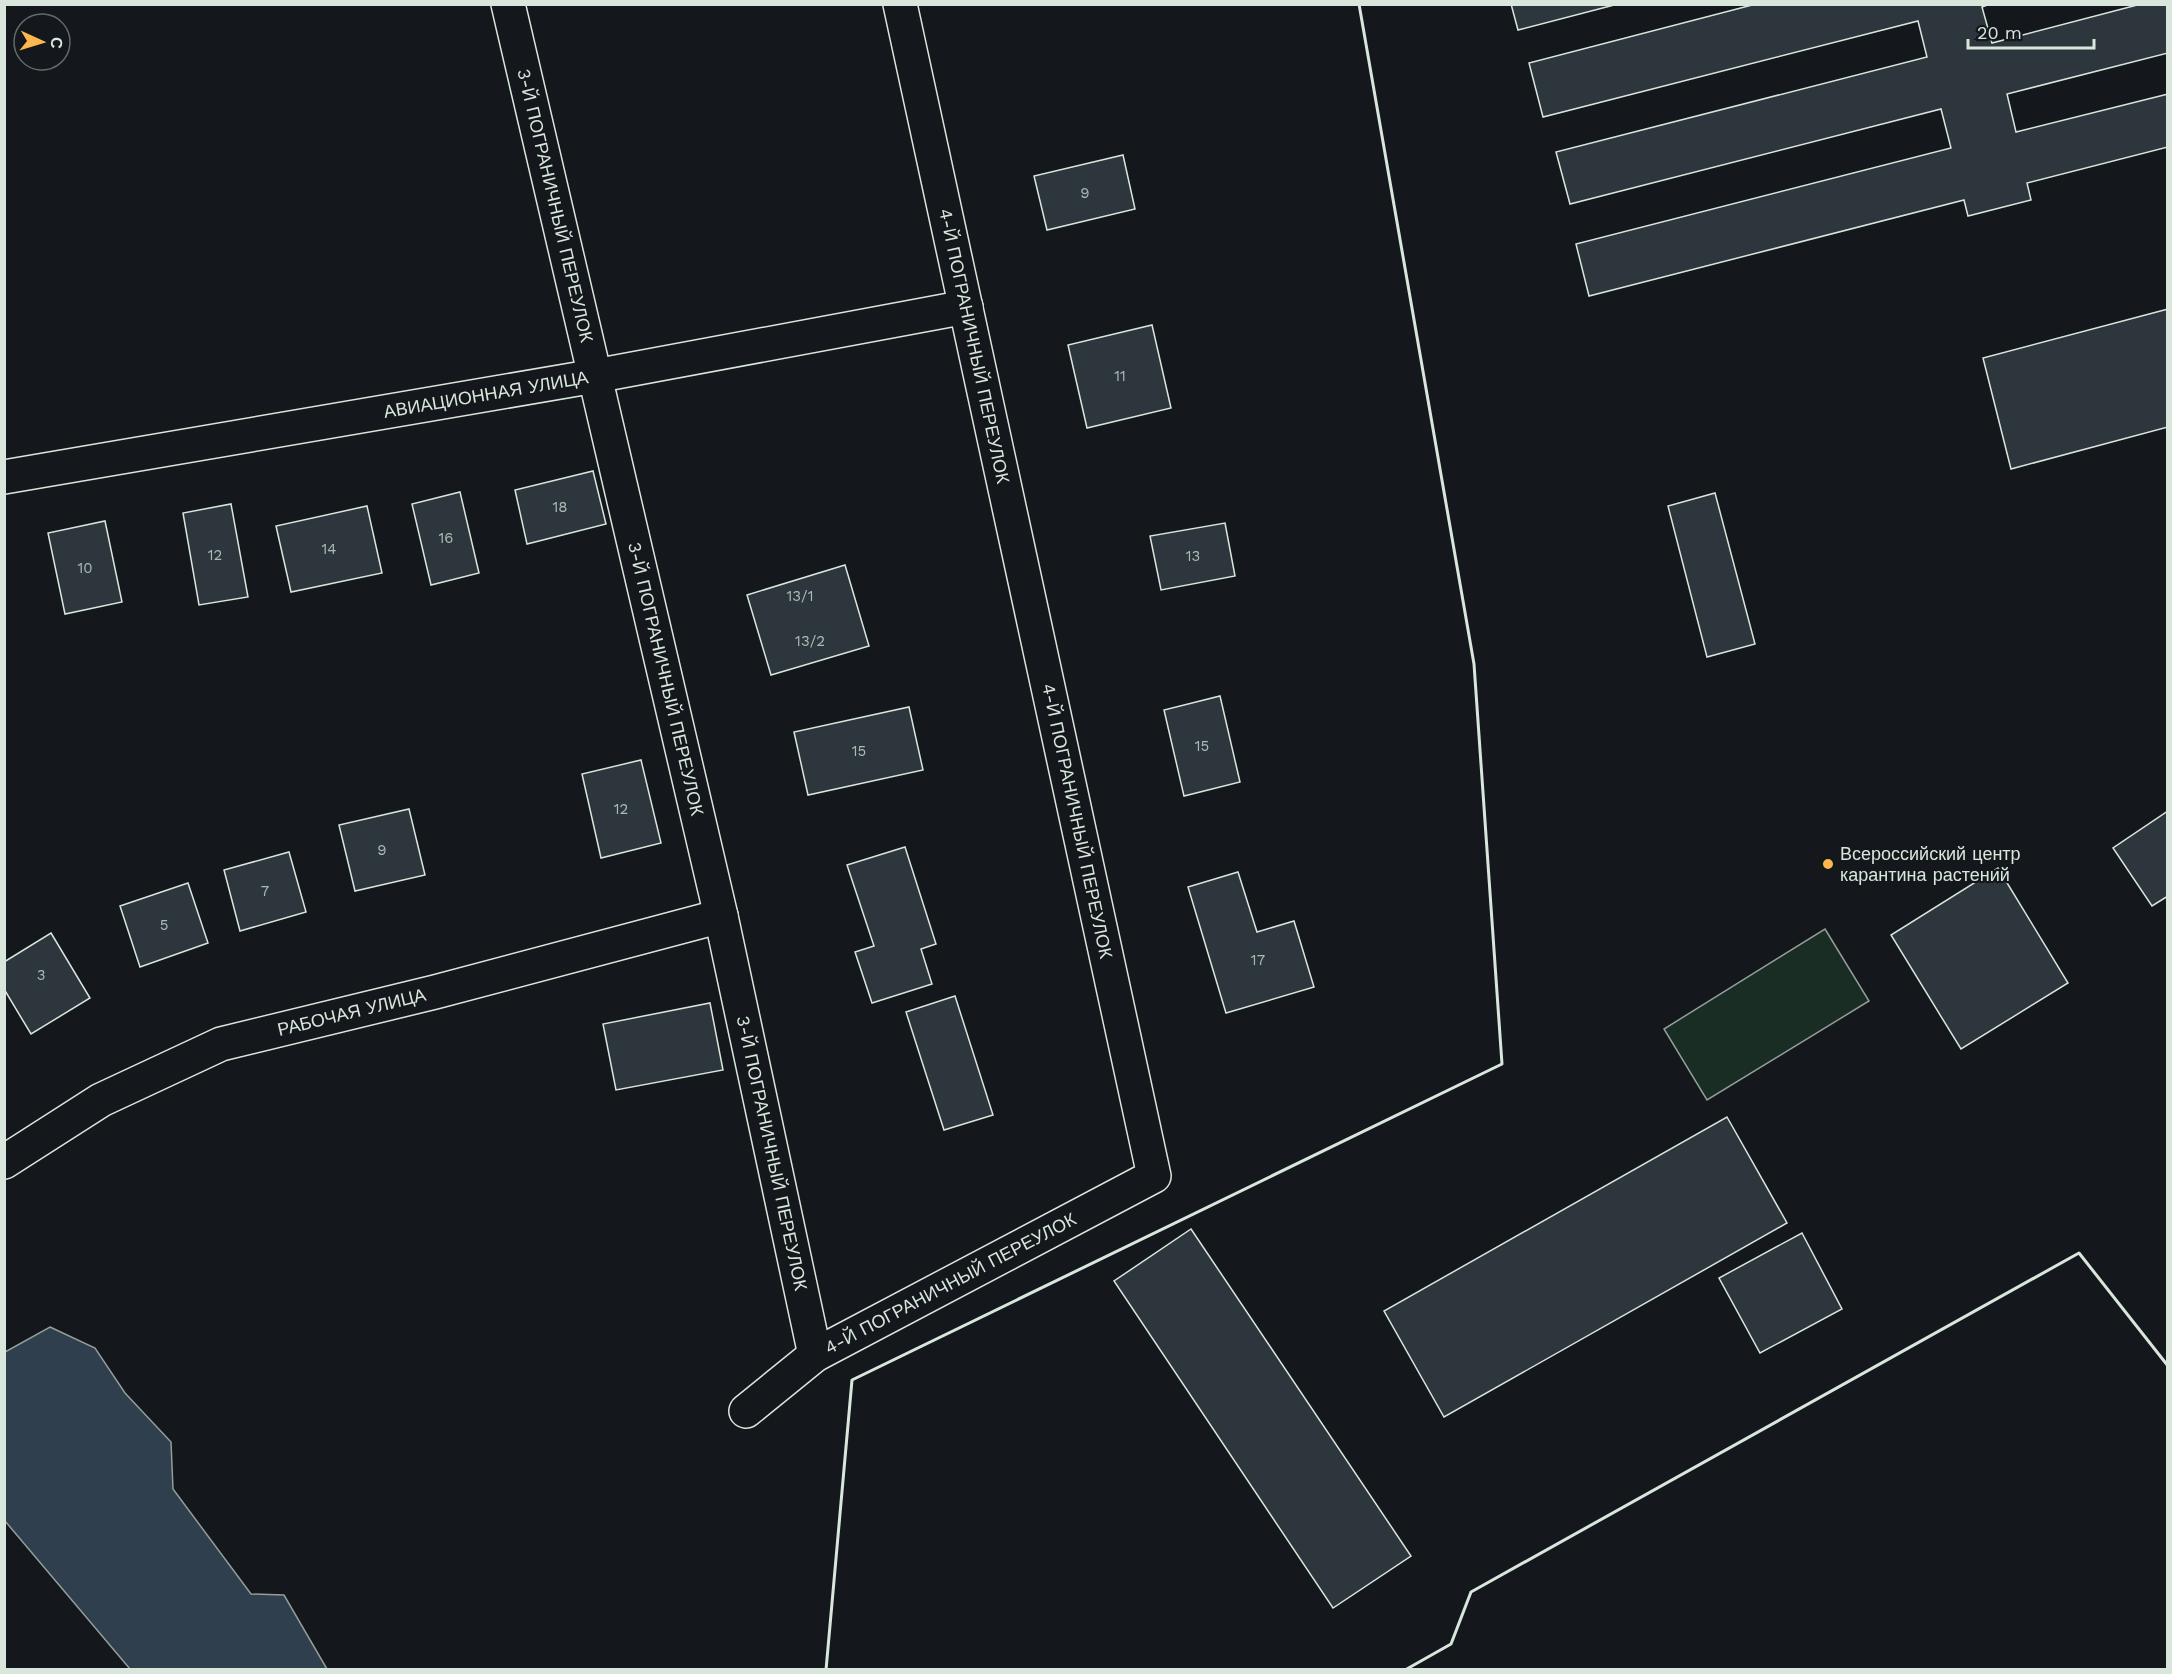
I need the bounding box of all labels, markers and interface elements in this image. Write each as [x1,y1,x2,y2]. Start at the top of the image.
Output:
north arrow [12,12,72,72]
scale bar [1968,12,2094,50]
text: 20 m [1977,22,2022,43]
text: С [47,37,66,50]
street label: 3-Й ПОГРАНИЧНЫЙ ПЕРЕУЛОК [513,67,598,345]
house number: 9 [1080,184,1090,202]
street label: 4-Й ПОГРАНИЧНЫЙ ПЕРЕУЛОК [935,206,1014,486]
street label: АВИАЦИОННАЯ УЛИЦА [382,366,590,422]
house number: 11 [1114,367,1126,385]
house number: 18 [552,498,568,516]
house number: 16 [439,529,453,547]
house number: 14 [321,540,337,558]
street label: 3-Й ПОГРАНИЧНЫЙ ПЕРЕУЛОК [624,540,708,818]
house number: 12 [208,546,222,564]
house number: 13 [1186,547,1200,565]
house number: 10 [77,559,93,577]
house number: 13/1 [786,587,814,605]
house number: 13/2 [795,632,825,650]
street label: 4-Й ПОГРАНИЧНЫЙ ПЕРЕУЛОК [1038,681,1117,961]
house number: 15 [1195,737,1209,755]
house number: 15 [852,742,866,760]
house number: 12 [614,800,628,818]
house number: 9 [377,841,387,859]
place label: Всероссийский центр карантина растений [1840,843,2021,885]
marker: Всероссийский центр карантина растений [1821,857,1835,871]
house number: 7 [261,882,269,900]
house number: 5 [160,916,168,934]
house number: 17 [1251,951,1265,969]
house number: 3 [37,966,45,984]
street label: РАБОЧАЯ УЛИЦА [275,984,428,1040]
street label: 3-Й ПОГРАНИЧНЫЙ ПЕРЕУЛОК [733,1014,812,1293]
street label: 4-Й ПОГРАНИЧНЫЙ ПЕРЕУЛОК [821,1208,1080,1358]

